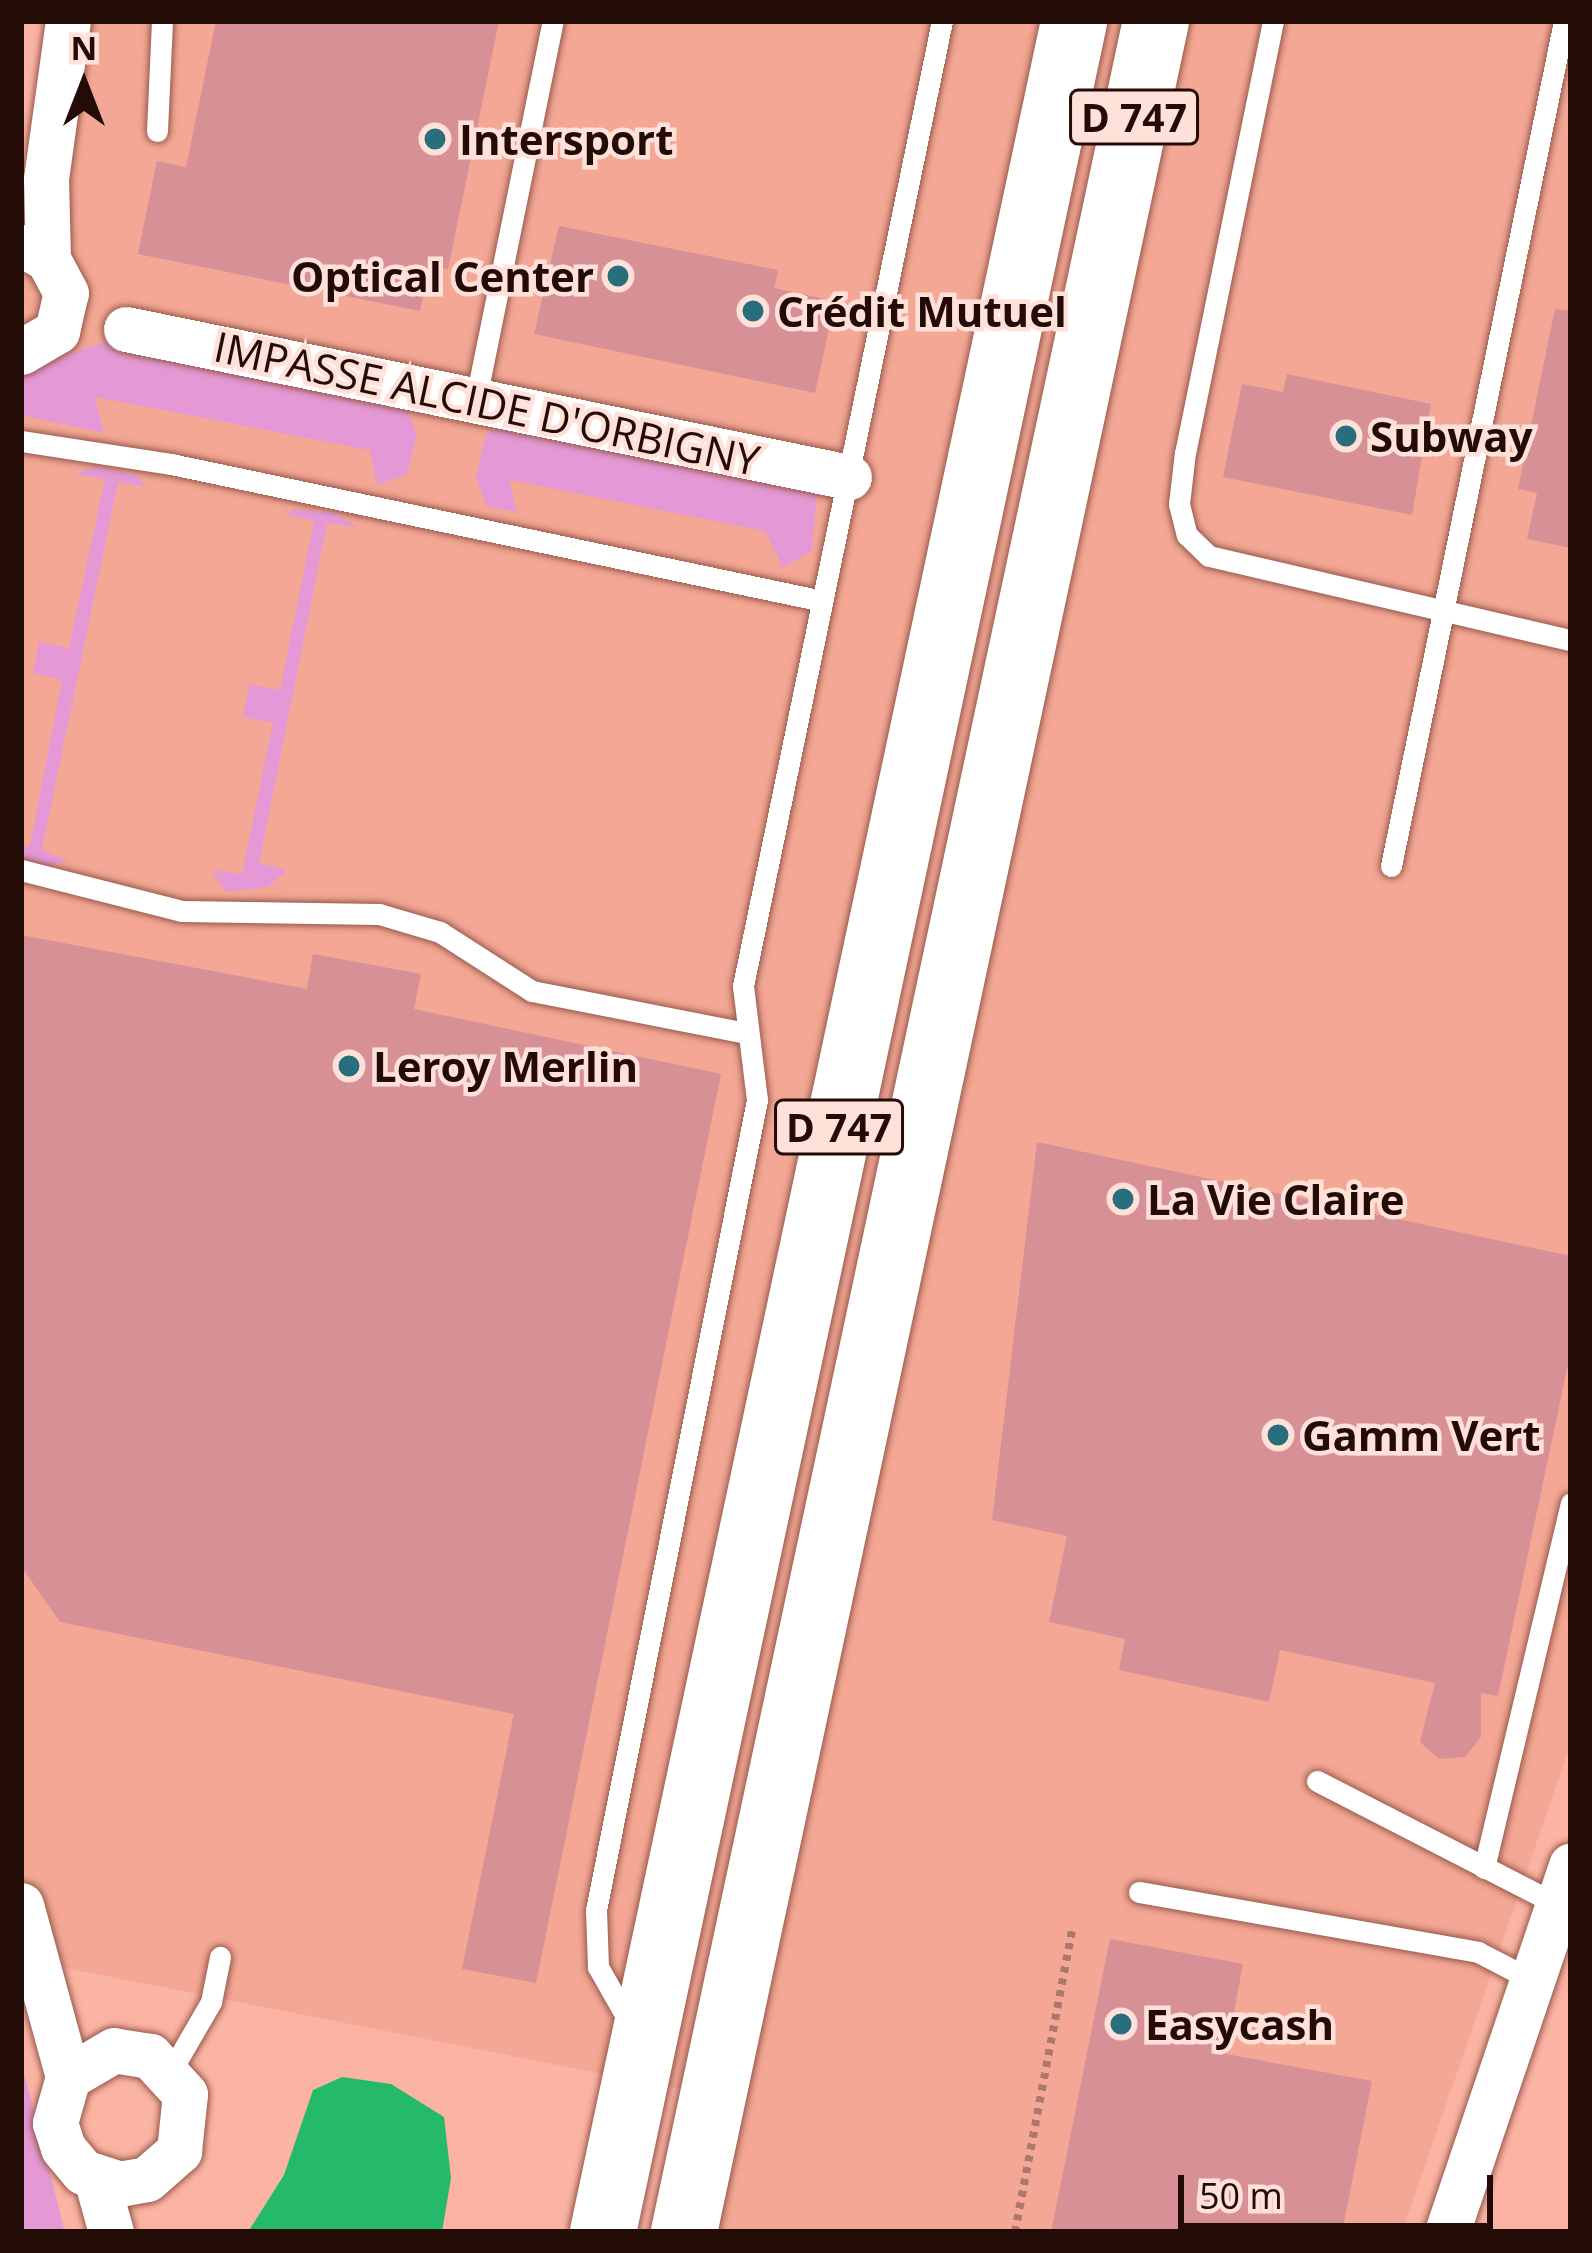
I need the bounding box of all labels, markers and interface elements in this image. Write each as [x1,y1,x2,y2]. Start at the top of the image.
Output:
north arrow [24,24,144,144]
text: N [71,25,97,70]
road number: D 747 [1068,84,1200,150]
place label: Intersport [459,114,673,164]
marker: Intersport [422,126,448,152]
place label: Optical Center [291,251,594,301]
marker: Optical Center [605,263,631,289]
place label: Crédit Mutuel [777,286,1067,336]
marker: Crédit Mutuel [740,298,766,324]
street label: IMPASSE ALCIDE D'ORBIGNY [210,321,764,485]
place label: Subway [1370,411,1533,461]
marker: Subway [1333,423,1359,449]
place label: Leroy Merlin [373,1041,638,1091]
marker: Leroy Merlin [336,1053,362,1079]
road number: D 747 [773,1094,905,1160]
place label: La Vie Claire [1147,1174,1404,1224]
marker: La Vie Claire [1110,1186,1136,1212]
place label: Gamm Vert [1302,1410,1541,1460]
marker: Gamm Vert [1265,1422,1291,1448]
place label: Easycash [1145,1999,1334,2049]
marker: Easycash [1108,2011,1134,2037]
scale bar [1184,2151,1499,2225]
text: 50 m [1199,2171,1283,2220]

